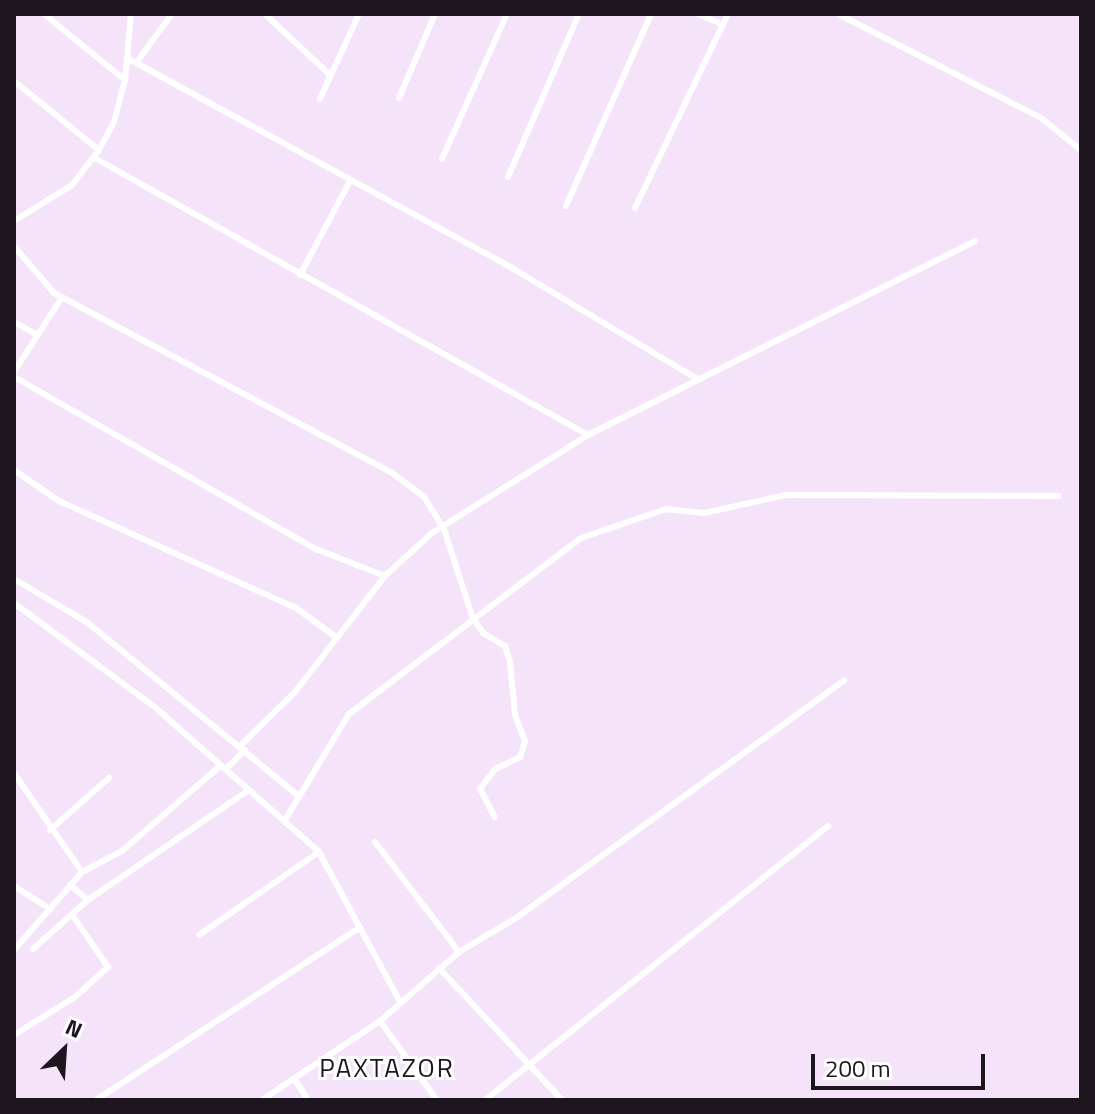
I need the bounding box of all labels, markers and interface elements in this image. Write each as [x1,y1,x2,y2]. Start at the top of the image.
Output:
north arrow [24,1010,104,1090]
text: N [60,1010,88,1047]
scale bar [815,1038,989,1088]
text: 200 m [825,1050,891,1086]
district label: PAXTAZOR [319,1052,455,1084]

